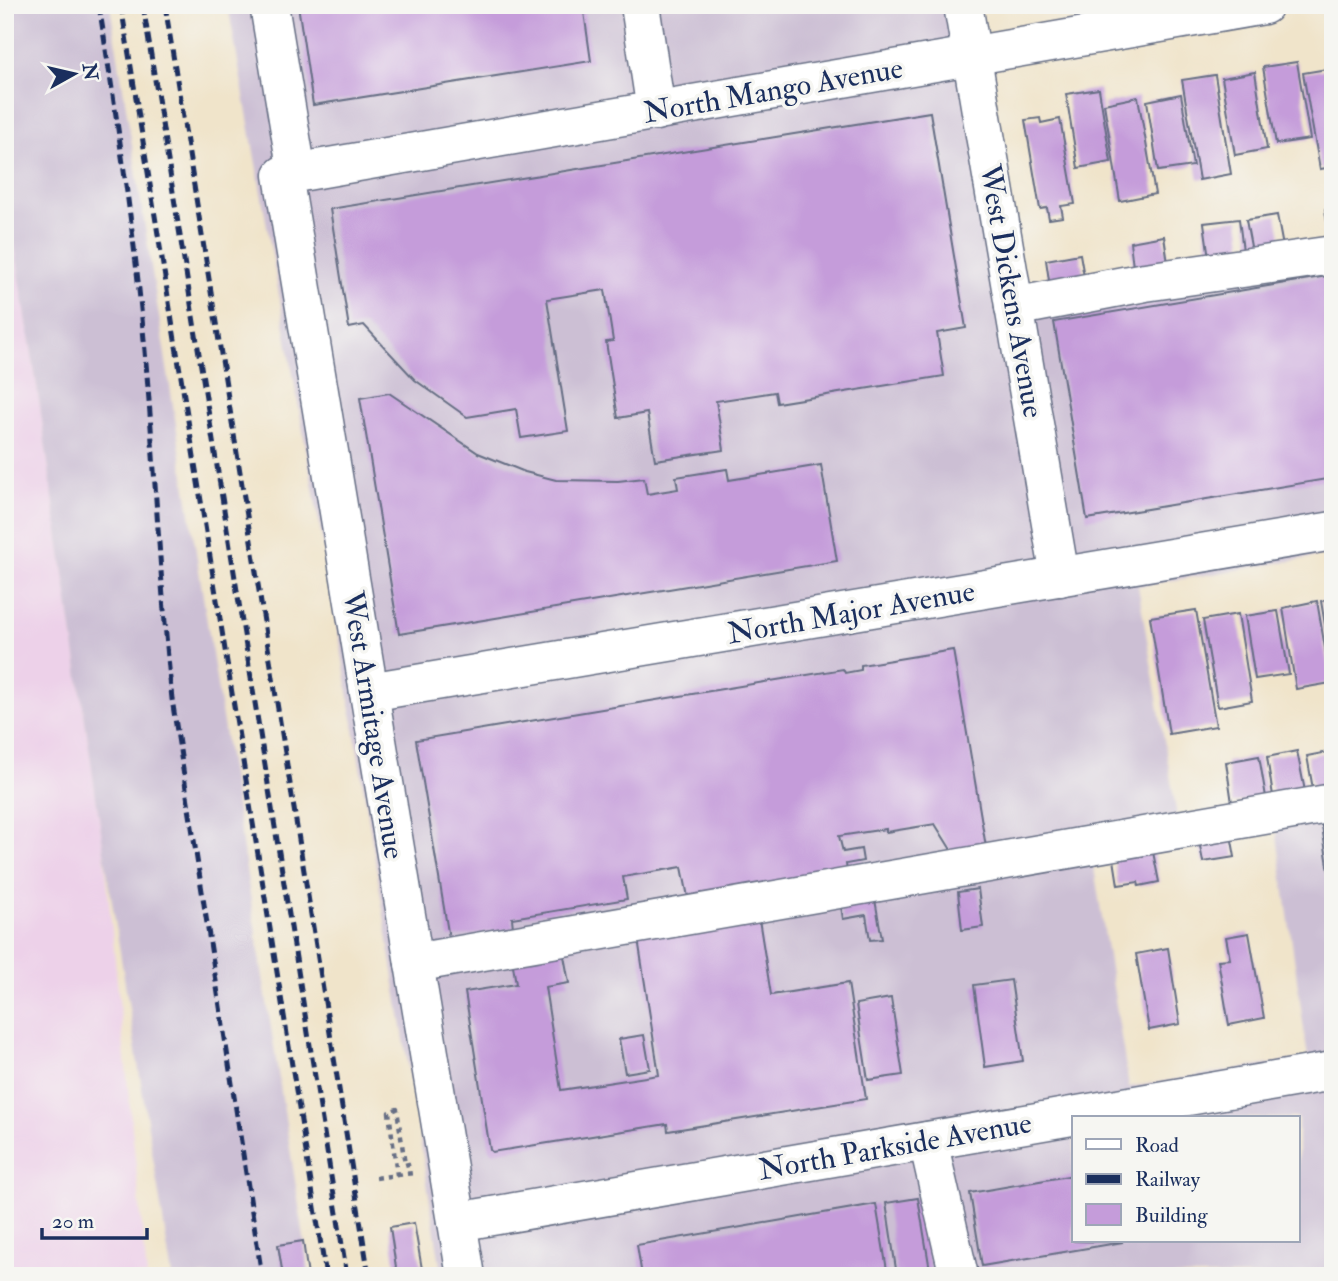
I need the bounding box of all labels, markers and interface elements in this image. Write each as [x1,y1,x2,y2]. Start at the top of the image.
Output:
north arrow [38,38,108,108]
street label: North Mango Avenue [641,49,906,132]
text: N [77,61,103,83]
street label: West Dickens Avenue [971,161,1052,421]
street label: North Major Avenue [725,573,978,652]
street label: West Armitage Avenue [334,588,413,862]
street label: North Parkside Avenue [756,1104,1034,1189]
legend [1072,1116,1300,1242]
text: Road [1135,1132,1180,1159]
text: Railway [1135,1166,1201,1193]
scale bar [42,1197,147,1241]
text: Building [1135,1202,1208,1229]
text: 20 m [52,1208,94,1235]

